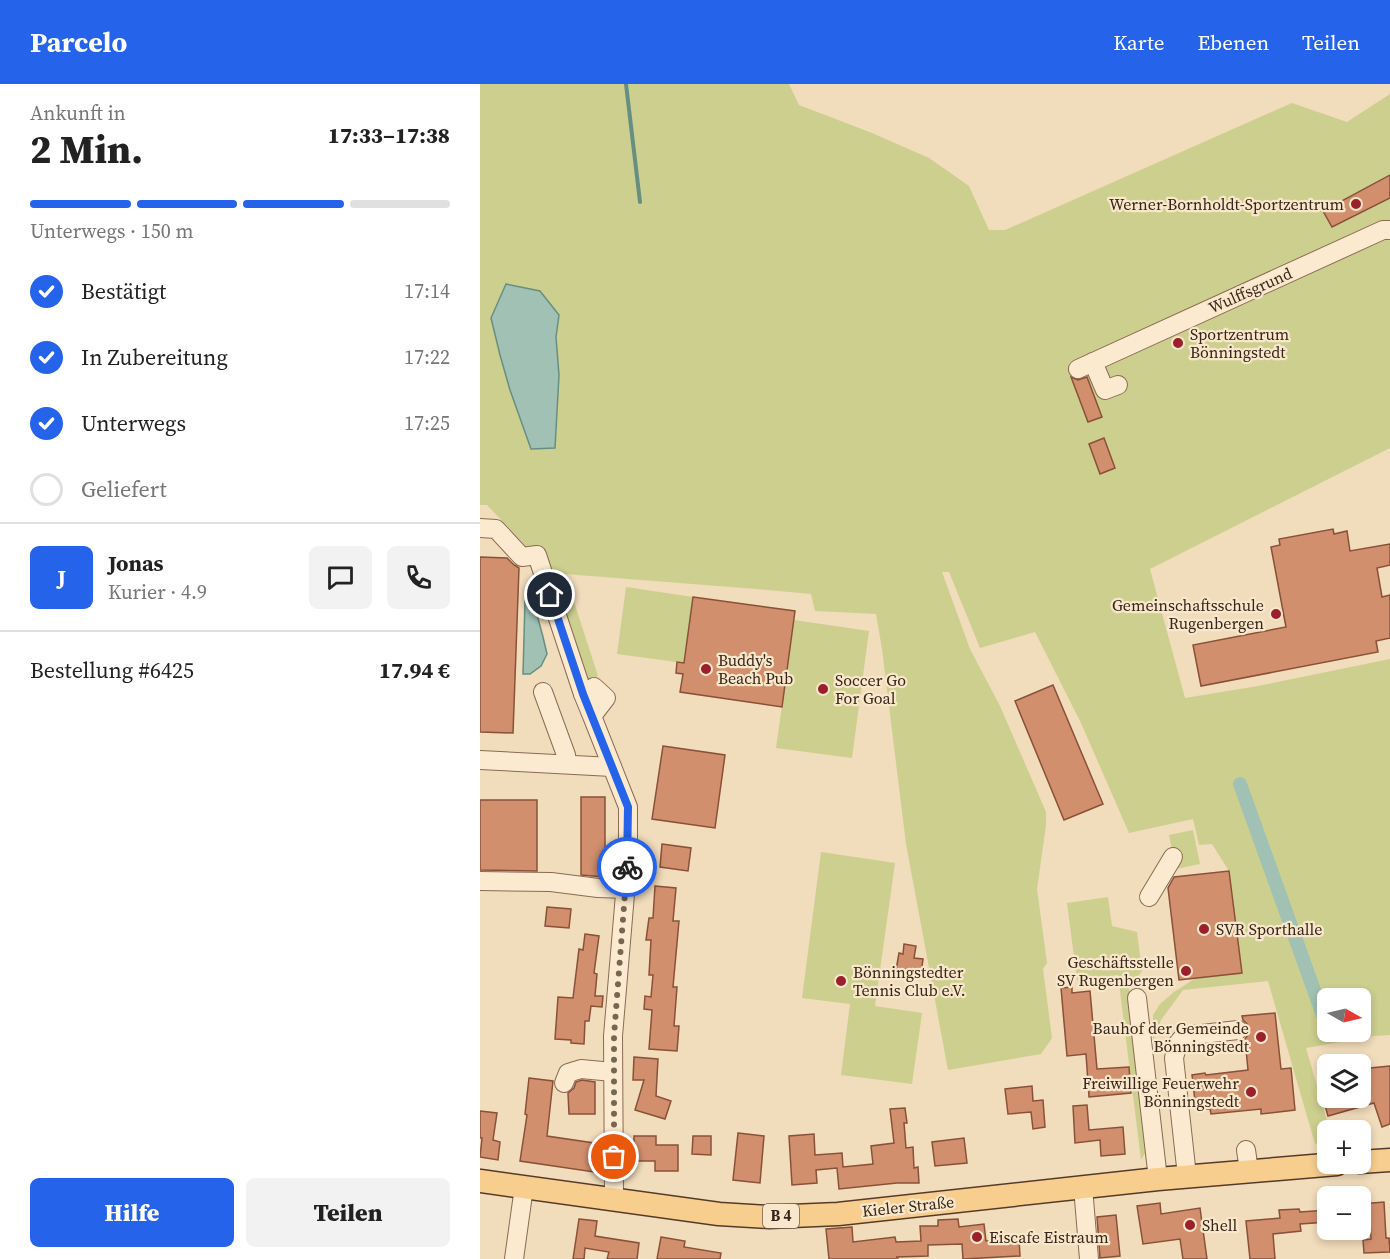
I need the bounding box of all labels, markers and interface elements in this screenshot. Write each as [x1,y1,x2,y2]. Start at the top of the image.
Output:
text: Parcelo [30,23,127,61]
text: Karte [1113,28,1164,57]
text: Ebenen [1197,28,1269,57]
text: Teilen [1302,28,1360,57]
text: Ankunft in [30,99,126,127]
text: 17:33–17:38 [328,120,450,150]
text: 2 Min. [30,123,143,176]
place label: Werner-Bornholdt-Sportzentrum [1109,193,1344,215]
marker: Werner-Bornholdt-Sportzentrum [1349,197,1363,211]
text: Unterwegs · 150 m [30,217,193,245]
street label: Wulffsgrund [1205,262,1295,318]
icon: check [30,275,63,308]
text: Bestätigt [81,276,166,306]
text: 17:14 [404,277,450,305]
place label: Sportzentrum Bönningstedt [1190,323,1289,363]
marker: Sportzentrum Bönningstedt [1171,336,1185,350]
icon: check [30,341,63,374]
text: In Zubereitung [81,342,228,372]
text: 17:22 [404,343,450,371]
icon: check [30,407,63,440]
text: Unterwegs [81,408,186,438]
text: 17:25 [404,409,450,437]
text: Geliefert [81,474,167,504]
button: chat [309,546,372,609]
button: phone [387,546,450,609]
text: Jonas [108,548,164,578]
text: J [57,562,66,592]
pin [524,569,575,620]
text: Kurier · 4.9 [108,578,207,606]
icon: home [533,578,566,611]
place label: Gemeinschaftsschule Rugenbergen [1112,594,1264,634]
marker: Gemeinschaftsschule Rugenbergen [1269,607,1283,621]
place label: Buddy's Beach Pub [718,649,793,689]
text: Bestellung #6425 [30,655,194,685]
text: 17.94 € [379,655,450,685]
marker: Buddy's Beach Pub [699,662,713,676]
place label: Soccer Go For Goal [835,669,906,709]
marker: Soccer Go For Goal [816,682,830,696]
courier [597,837,657,897]
icon: bike [611,851,644,884]
place label: SVR Sporthalle [1216,918,1323,940]
marker: SVR Sporthalle [1197,922,1211,936]
place label: Geschäftsstelle SV Rugenbergen [1057,951,1174,991]
place label: Bönningstedter Tennis Club e.V. [853,961,965,1001]
marker: Geschäftsstelle SV Rugenbergen [1179,964,1193,978]
marker: Bönningstedter Tennis Club e.V. [834,974,848,988]
north arrow [1317,988,1371,1042]
map controls [1317,988,1371,1240]
place label: Bauhof der Gemeinde Bönningstedt [1093,1017,1250,1057]
marker: Bauhof der Gemeinde Bönningstedt [1254,1030,1268,1044]
button: layers [1317,1054,1371,1108]
place label: Freiwillige Feuerwehr Bönningstedt [1082,1072,1240,1112]
marker: Freiwillige Feuerwehr Bönningstedt [1244,1085,1258,1099]
button: + [1317,1120,1371,1174]
pin [588,1131,639,1182]
icon: bag [597,1140,630,1173]
button: Hilfe [30,1178,234,1247]
button: Teilen [246,1178,450,1247]
button: − [1317,1186,1371,1240]
street label: Kieler Straße [861,1190,955,1222]
road number: B 4 [763,1204,799,1228]
place label: Shell [1202,1214,1237,1236]
marker: Shell [1183,1218,1197,1232]
place label: Eiscafe Eistraum [989,1226,1109,1248]
marker: Eiscafe Eistraum [970,1230,984,1244]

